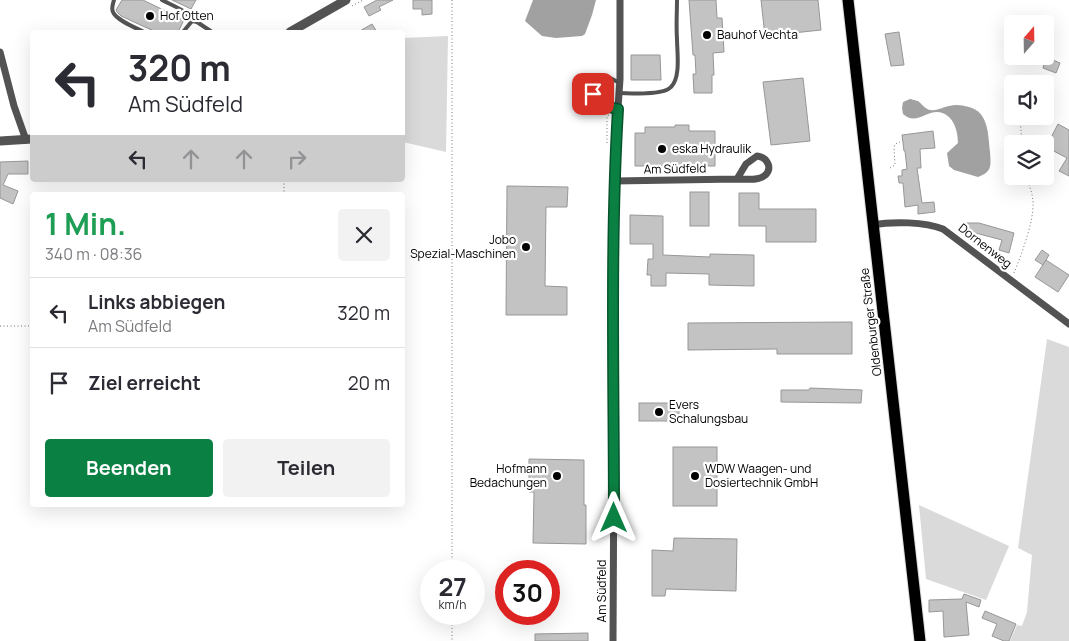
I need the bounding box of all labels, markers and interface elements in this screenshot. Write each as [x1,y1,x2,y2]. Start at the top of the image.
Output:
place label: Hof Otten [160,7,214,24]
marker: Hof Otten [144,10,156,22]
north arrow [1004,15,1054,65]
map controls [1004,15,1054,185]
place label: Bauhof Vechta [717,26,798,43]
marker: Bauhof Vechta [701,29,713,41]
text: 320 m [128,44,231,92]
icon: left [45,50,110,115]
pin [572,73,614,115]
button: sound [1004,75,1054,125]
icon: arrive [579,80,607,108]
text: Am Südfeld [128,89,243,119]
button: layers [1004,135,1054,185]
place label: eska Hydraulik [672,140,752,157]
marker: eska Hydraulik [656,143,668,155]
icon: left [124,145,152,173]
icon: ahead [177,145,205,173]
icon: ahead [230,145,258,173]
icon: right [283,145,311,173]
street label: Am Südfeld [643,159,707,178]
text: 1 Min. [45,203,126,244]
button: close [338,209,390,261]
street label: Dornenweg [955,219,1016,272]
place label: Jobo Spezial-Maschinen [410,231,516,262]
marker: Jobo Spezial-Maschinen [520,241,532,253]
text: 340 m · 08:36 [45,243,142,265]
street label: Oldenburger Straße [855,267,886,377]
text: Links abbiegen [88,289,225,315]
icon: left [45,299,73,327]
text: 320 m [337,300,390,326]
text: Am Südfeld [88,315,172,337]
icon: arrive [45,369,73,397]
text: Ziel erreicht [88,370,201,396]
text: 20 m [348,370,390,396]
place label: Evers Schalungsbau [669,396,748,427]
marker: Evers Schalungsbau [653,406,665,418]
button: Beenden [45,439,213,497]
button: Teilen [223,439,390,497]
place label: Hofmann Bedachungen [470,460,547,491]
place label: WDW Waagen- und Dosiertechnik GmbH [705,460,818,491]
marker: Hofmann Bedachungen [551,470,563,482]
marker: WDW Waagen- und Dosiertechnik GmbH [689,470,701,482]
position arrow [587,491,639,543]
speed limit sign: 30 [495,560,560,625]
street label: Am Südfeld [593,560,610,622]
text: 27 [438,569,467,604]
text: km/h [439,596,466,613]

